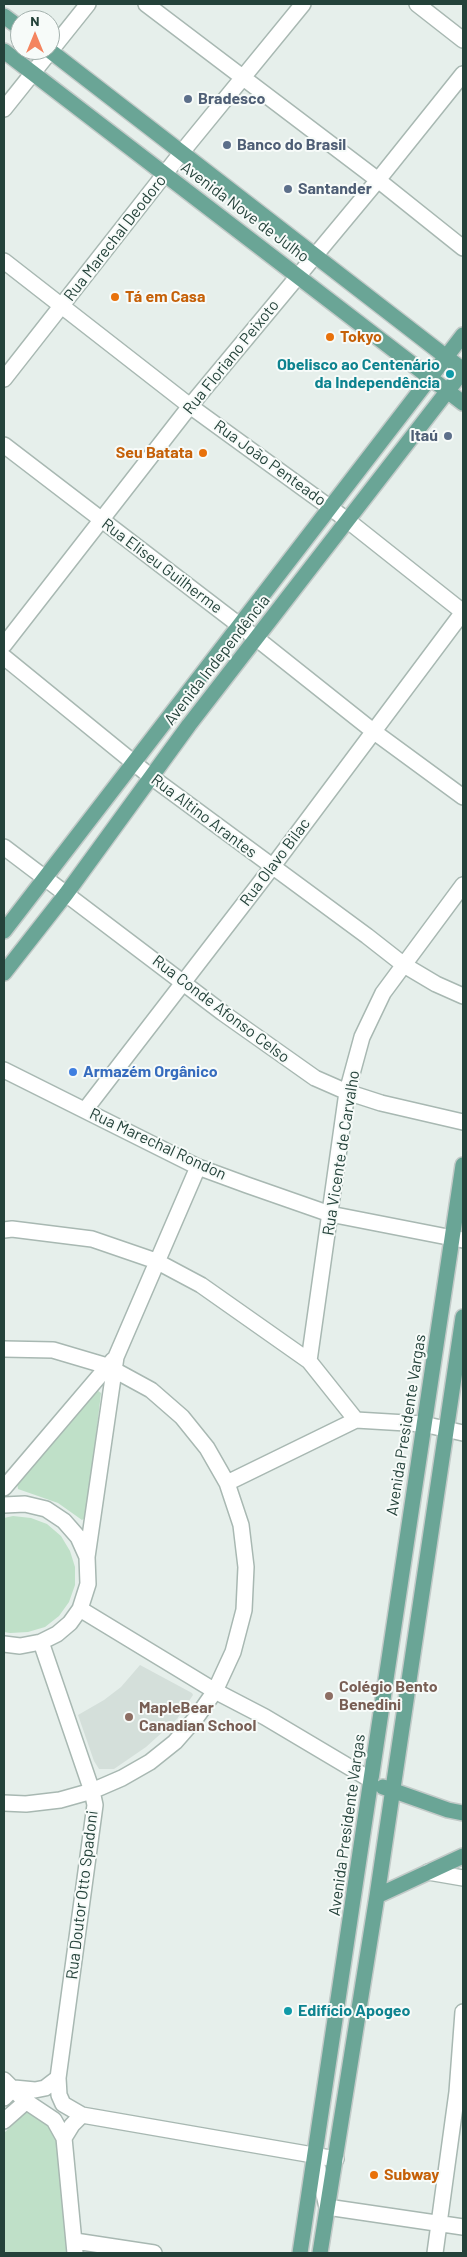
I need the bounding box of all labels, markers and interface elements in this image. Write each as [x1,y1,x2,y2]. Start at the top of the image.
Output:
north arrow [10,10,60,60]
text: N [30,12,40,29]
place label: Bradesco [198,89,266,109]
marker: Bradesco [182,93,194,105]
place label: Banco do Brasil [237,135,346,155]
marker: Banco do Brasil [221,139,233,151]
street label: Avenida Nove de Julho [177,158,313,266]
street label: Rua Marechal Deodoro [60,171,170,305]
place label: Santander [298,179,372,199]
marker: Santander [282,183,294,195]
place label: Tá em Casa [125,287,205,307]
marker: Tá em Casa [109,291,121,303]
street label: Rua Floriano Peixoto [179,296,283,418]
place label: Tokyo [340,327,382,347]
marker: Tokyo [324,331,336,343]
place label: Obelisco ao Centenário da Independência [277,355,440,393]
marker: Obelisco ao Centenário da Independência [444,368,456,380]
street label: Rua João Penteado [210,416,330,510]
place label: Itaú [411,426,438,446]
marker: Itaú [442,430,454,442]
place label: Seu Batata [116,443,193,463]
marker: Seu Batata [197,447,209,459]
street label: Rua Eliseu Guilherme [98,514,226,618]
street label: Avenida Independência [160,591,274,729]
street label: Rua Altino Arantes [147,770,261,862]
street label: Rua Olavo Bilac [236,814,314,910]
street label: Rua Conde Afonso Celso [149,951,293,1067]
place label: Armazém Orgânico [83,1062,218,1082]
marker: Armazém Orgânico [67,1066,79,1078]
street label: Rua Vicente de Carvalho [318,1069,364,1237]
street label: Rua Marechal Rondon [87,1104,229,1184]
street label: Avenida Presidente Vargas [382,1333,430,1517]
place label: Colégio Bento Benedini [339,1677,438,1715]
marker: Colégio Bento Benedini [323,1690,335,1702]
place label: MapleBear Canadian School [139,1698,256,1736]
marker: MapleBear Canadian School [123,1711,135,1723]
street label: Avenida Presidente Vargas [325,1733,369,1917]
street label: Rua Doutor Otto Spadoni [62,1809,102,1981]
place label: Edifício Apogeo [298,2001,410,2021]
marker: Edifício Apogeo [282,2005,294,2017]
place label: Subway [384,2165,439,2185]
marker: Subway [368,2169,380,2181]

